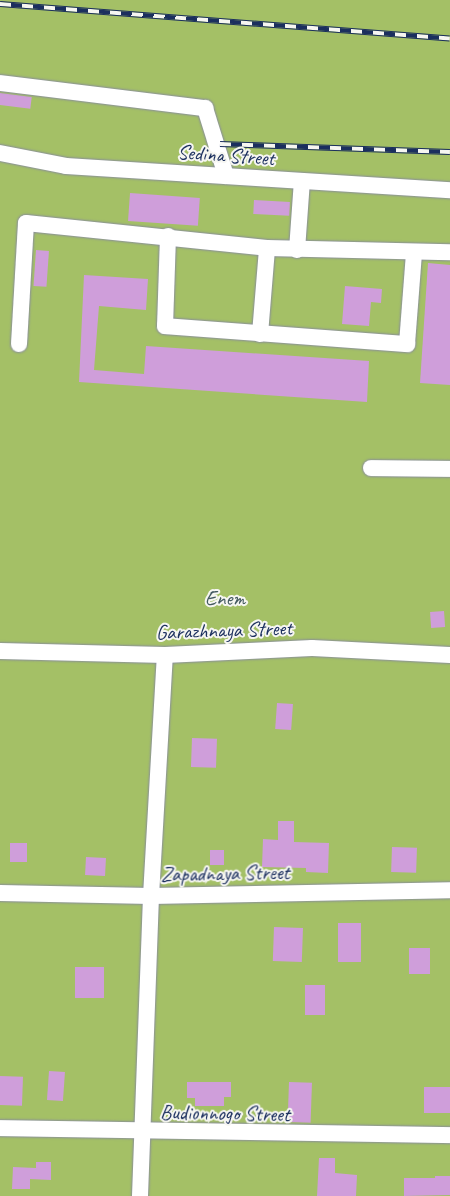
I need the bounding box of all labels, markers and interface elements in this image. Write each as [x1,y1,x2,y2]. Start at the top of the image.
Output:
street label: Sedina Street [176,139,276,171]
park label: Enem [205,585,245,611]
street label: Garazhnaya Street [155,615,293,645]
street label: Zapadnaya Street [160,859,290,887]
street label: Budionnogo Street [160,1099,290,1127]

